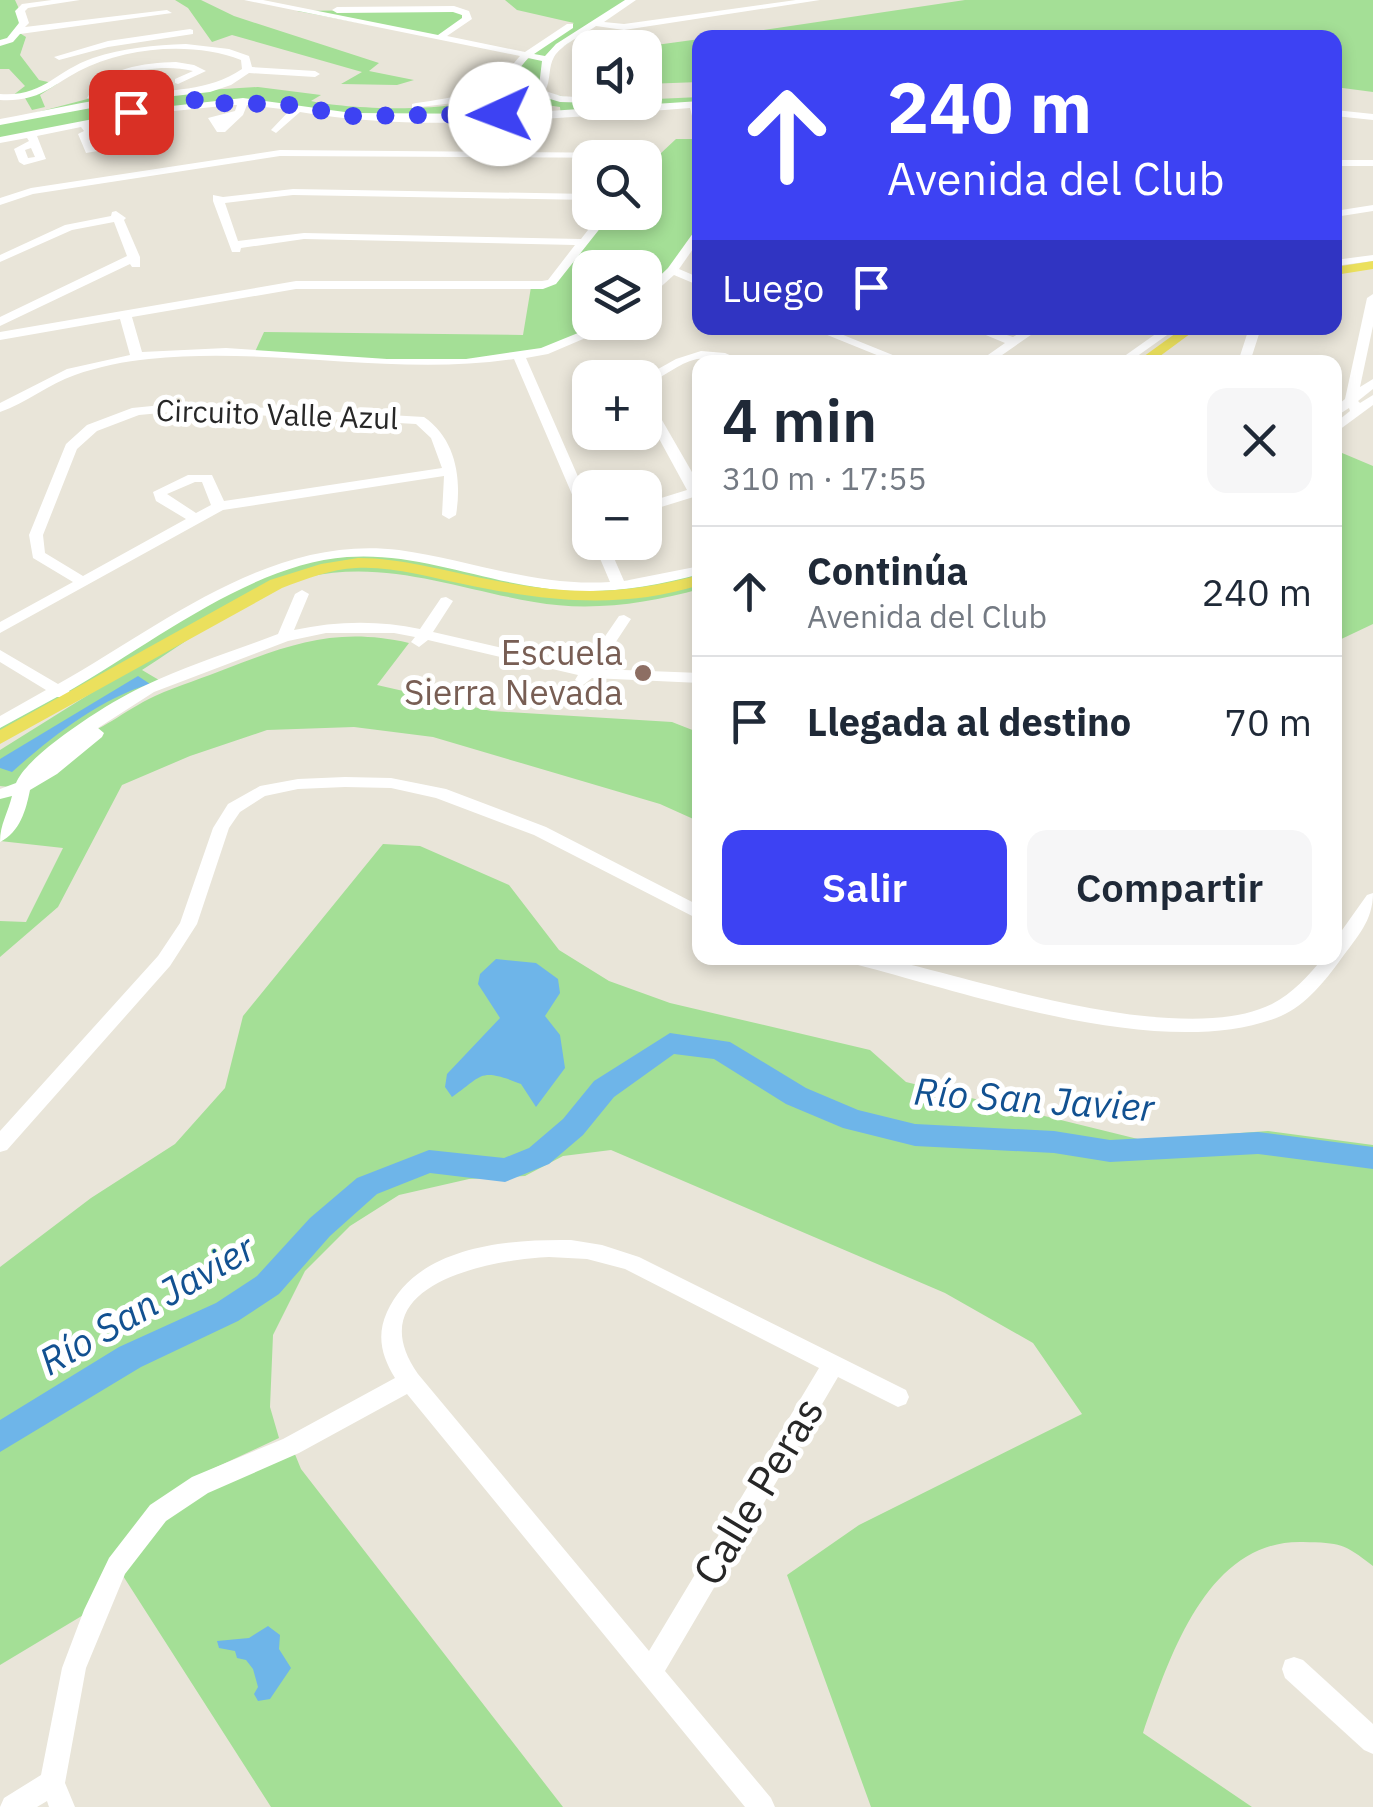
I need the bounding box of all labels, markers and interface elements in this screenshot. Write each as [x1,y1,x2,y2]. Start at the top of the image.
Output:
map controls [572,30,662,560]
button: sound [572,30,662,120]
text: 240 m [887,61,1092,152]
position arrow [448,62,552,166]
pin [89,70,174,155]
icon: ahead [722,70,852,200]
icon: arrive [104,85,159,140]
button: search [572,140,662,230]
text: Avenida del Club [887,149,1225,207]
button: layers [572,250,662,340]
icon: arrive [844,260,899,315]
text: Luego [722,263,824,312]
button: + [572,360,662,450]
text: 4 min [722,380,877,459]
button: close [1207,388,1312,493]
street label: Circuito Valle Azul [155,390,399,437]
text: 310 m · 17:55 [722,457,927,499]
button: − [572,470,662,560]
text: Continúa [807,546,968,595]
icon: ahead [722,564,777,619]
text: 240 m [1201,567,1312,616]
text: Avenida del Club [807,595,1047,637]
place label: Escuela Sierra Nevada [404,629,623,715]
marker: Escuela Sierra Nevada [632,662,654,684]
icon: arrive [722,694,777,749]
text: Llegada al destino [807,697,1131,746]
text: 70 m [1224,697,1312,746]
button: Salir [722,830,1007,945]
button: Compartir [1027,830,1312,945]
water label: Río San Javier [912,1066,1157,1131]
water label: Río San Javier [30,1222,264,1385]
street label: Calle Peras [680,1387,835,1595]

